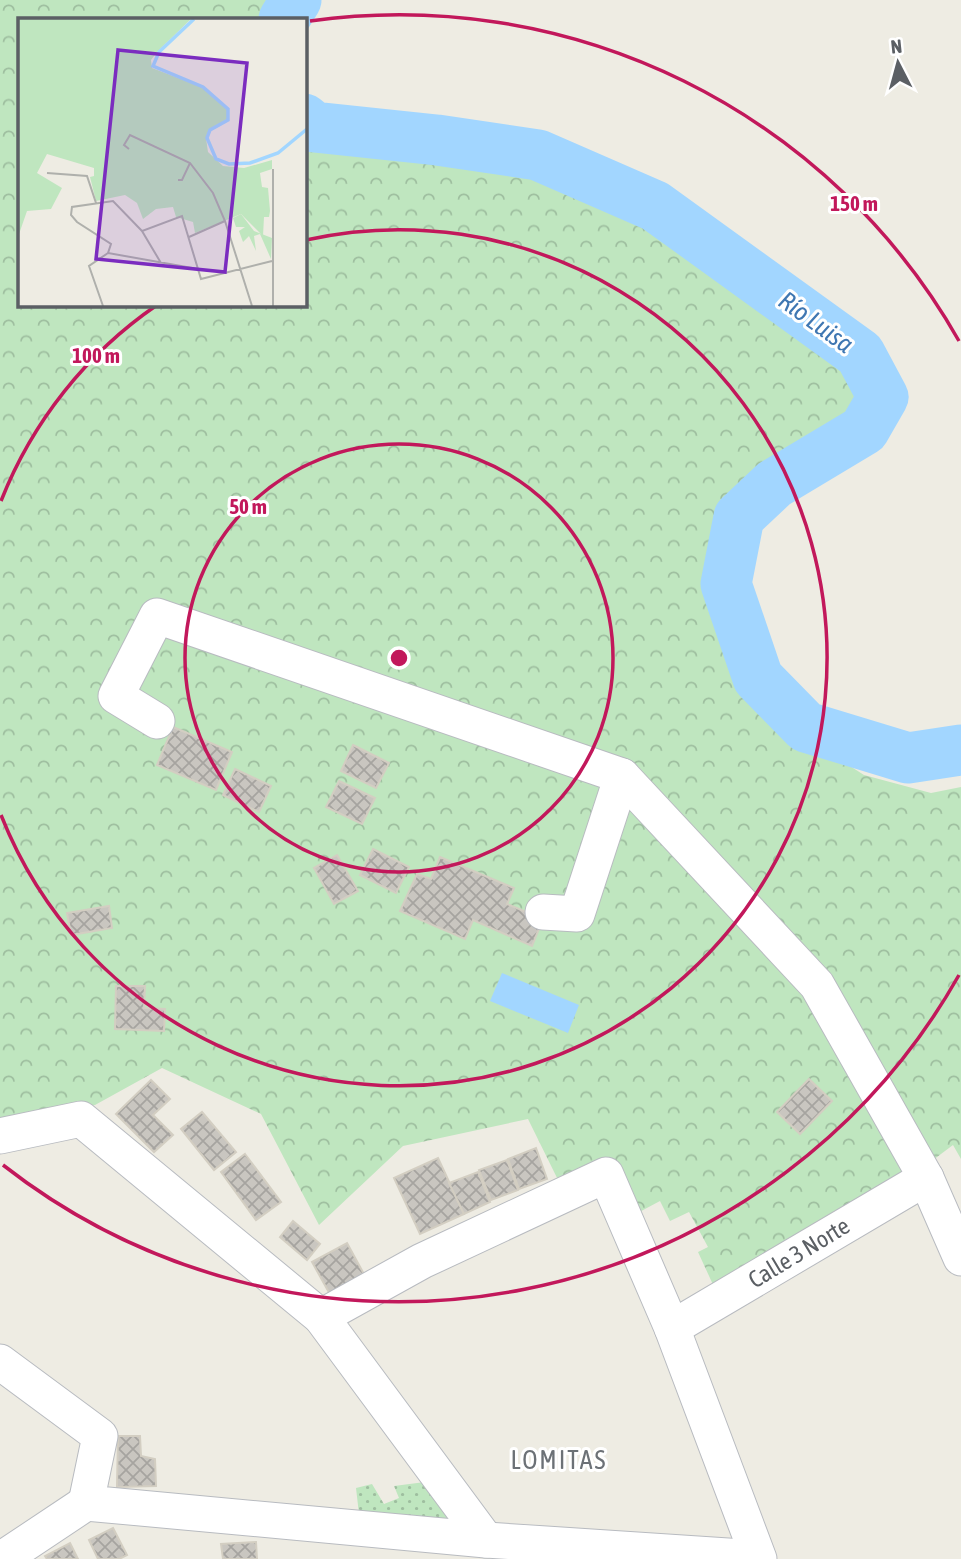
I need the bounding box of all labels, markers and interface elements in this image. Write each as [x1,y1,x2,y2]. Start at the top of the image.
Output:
inset map [18,18,306,306]
north arrow [863,28,933,98]
text: N [889,35,903,58]
text: 150 m [830,191,878,215]
water label: Río Luisa [773,285,859,359]
text: 100 m [72,343,120,367]
text: 50 m [229,494,267,518]
centre of rings [387,646,411,670]
street label: Calle 3 Norte [743,1212,854,1293]
district label: LOMITAS [511,1445,607,1475]

